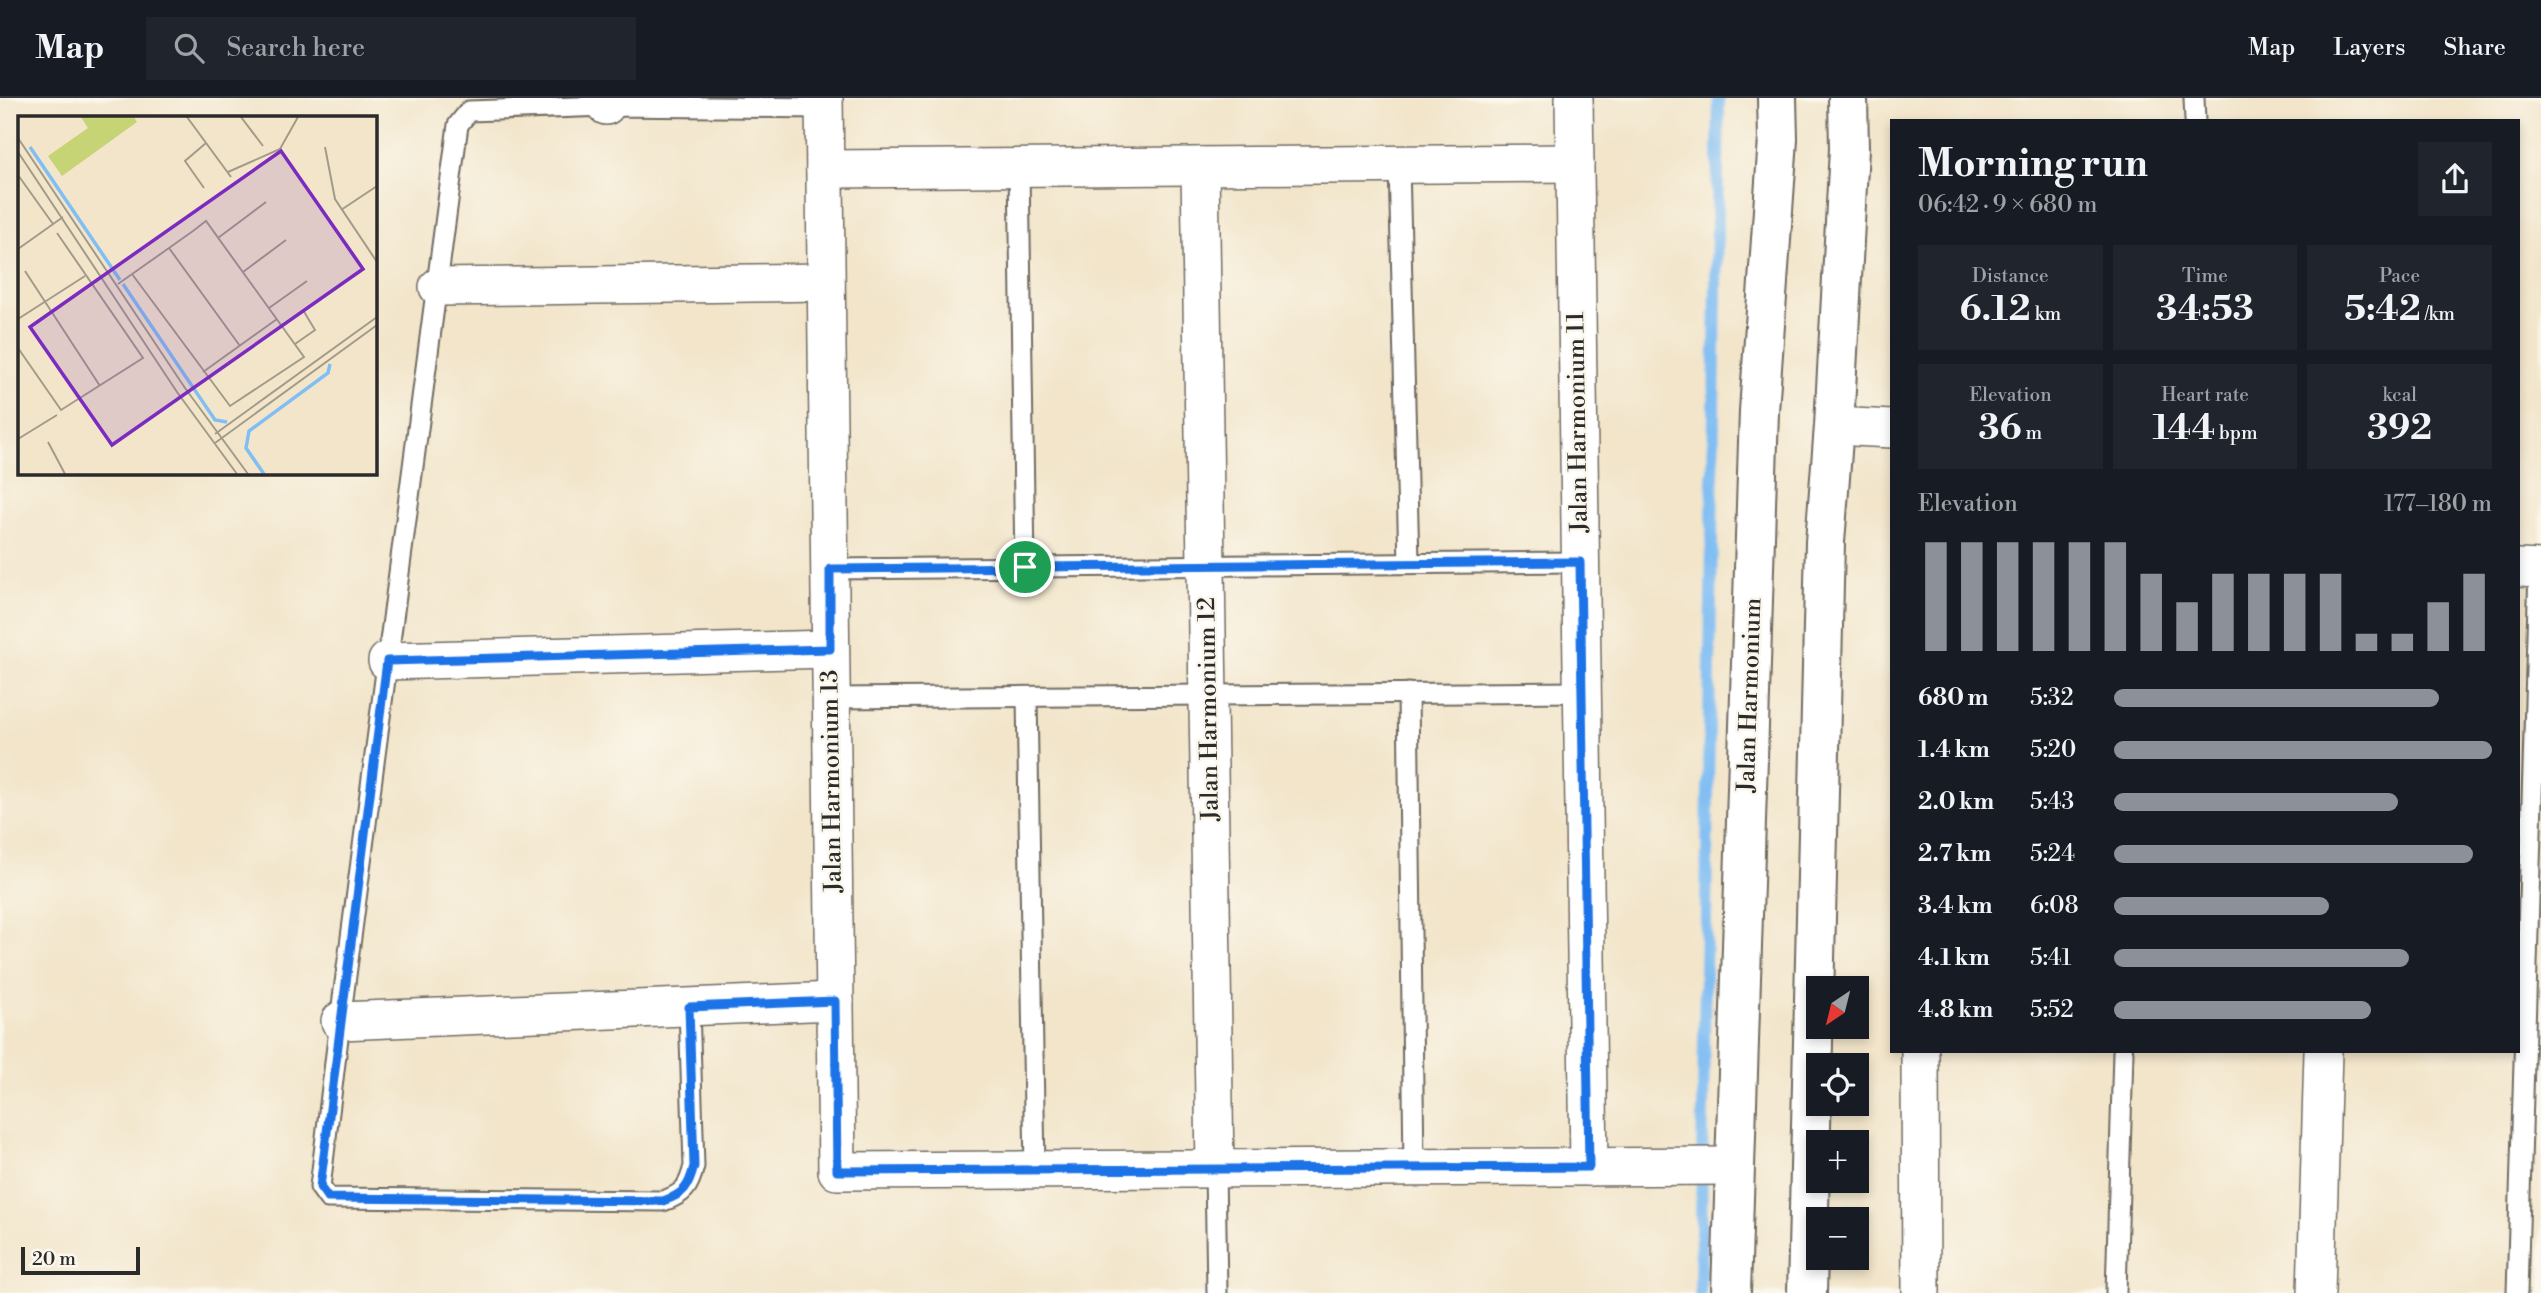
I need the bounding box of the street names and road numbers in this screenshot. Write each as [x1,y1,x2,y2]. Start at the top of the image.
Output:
street label: Jalan Harmonium 11 [1561,311,1595,534]
street label: Jalan Harmonium 12 [1192,597,1226,822]
street label: Jalan Harmonium [1732,597,1768,794]
street label: Jalan Harmonium 13 [815,669,849,894]

